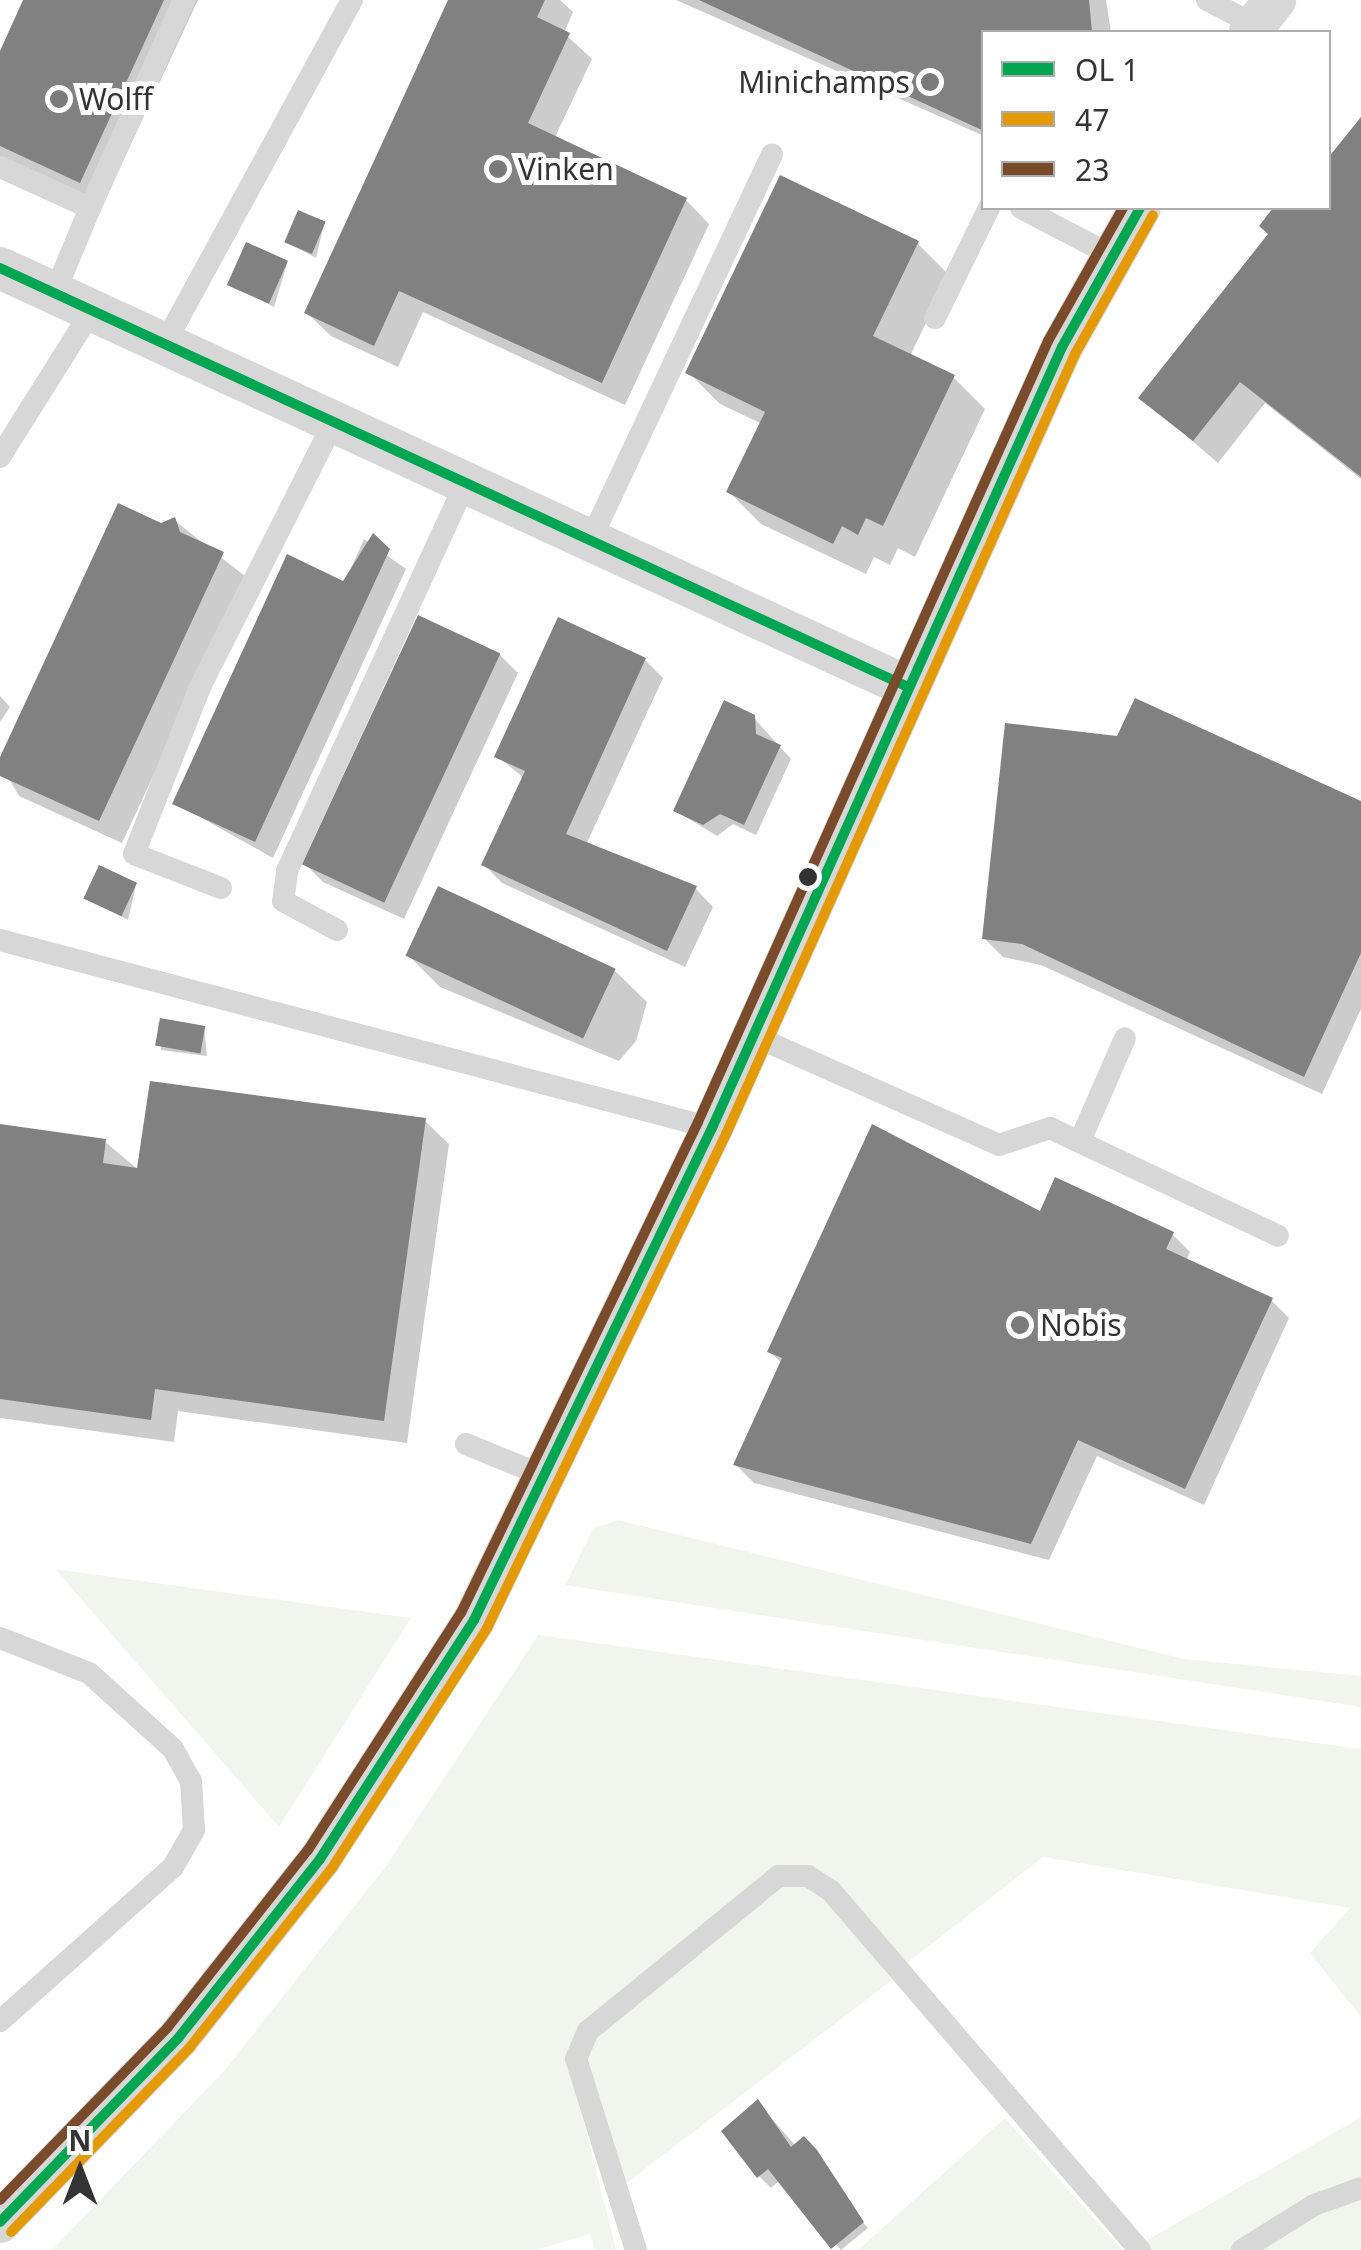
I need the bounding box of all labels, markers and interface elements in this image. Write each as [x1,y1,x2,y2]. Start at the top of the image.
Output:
legend [981,30,1331,210]
text: OL 1 [1075,49,1139,90]
place label: Minichamps [738,64,910,100]
marker: Minichamps [919,71,941,93]
place label: Wolff [79,81,153,117]
marker: Wolff [48,88,70,110]
text: 47 [1075,99,1109,140]
text: 23 [1075,149,1109,190]
place label: Vinken [518,151,614,187]
marker: Vinken [487,158,509,180]
unlabelled marker [798,867,818,887]
place label: Nobis [1040,1307,1122,1343]
marker: Nobis [1009,1314,1031,1336]
north arrow [30,2120,130,2220]
text: N [69,2121,91,2159]

